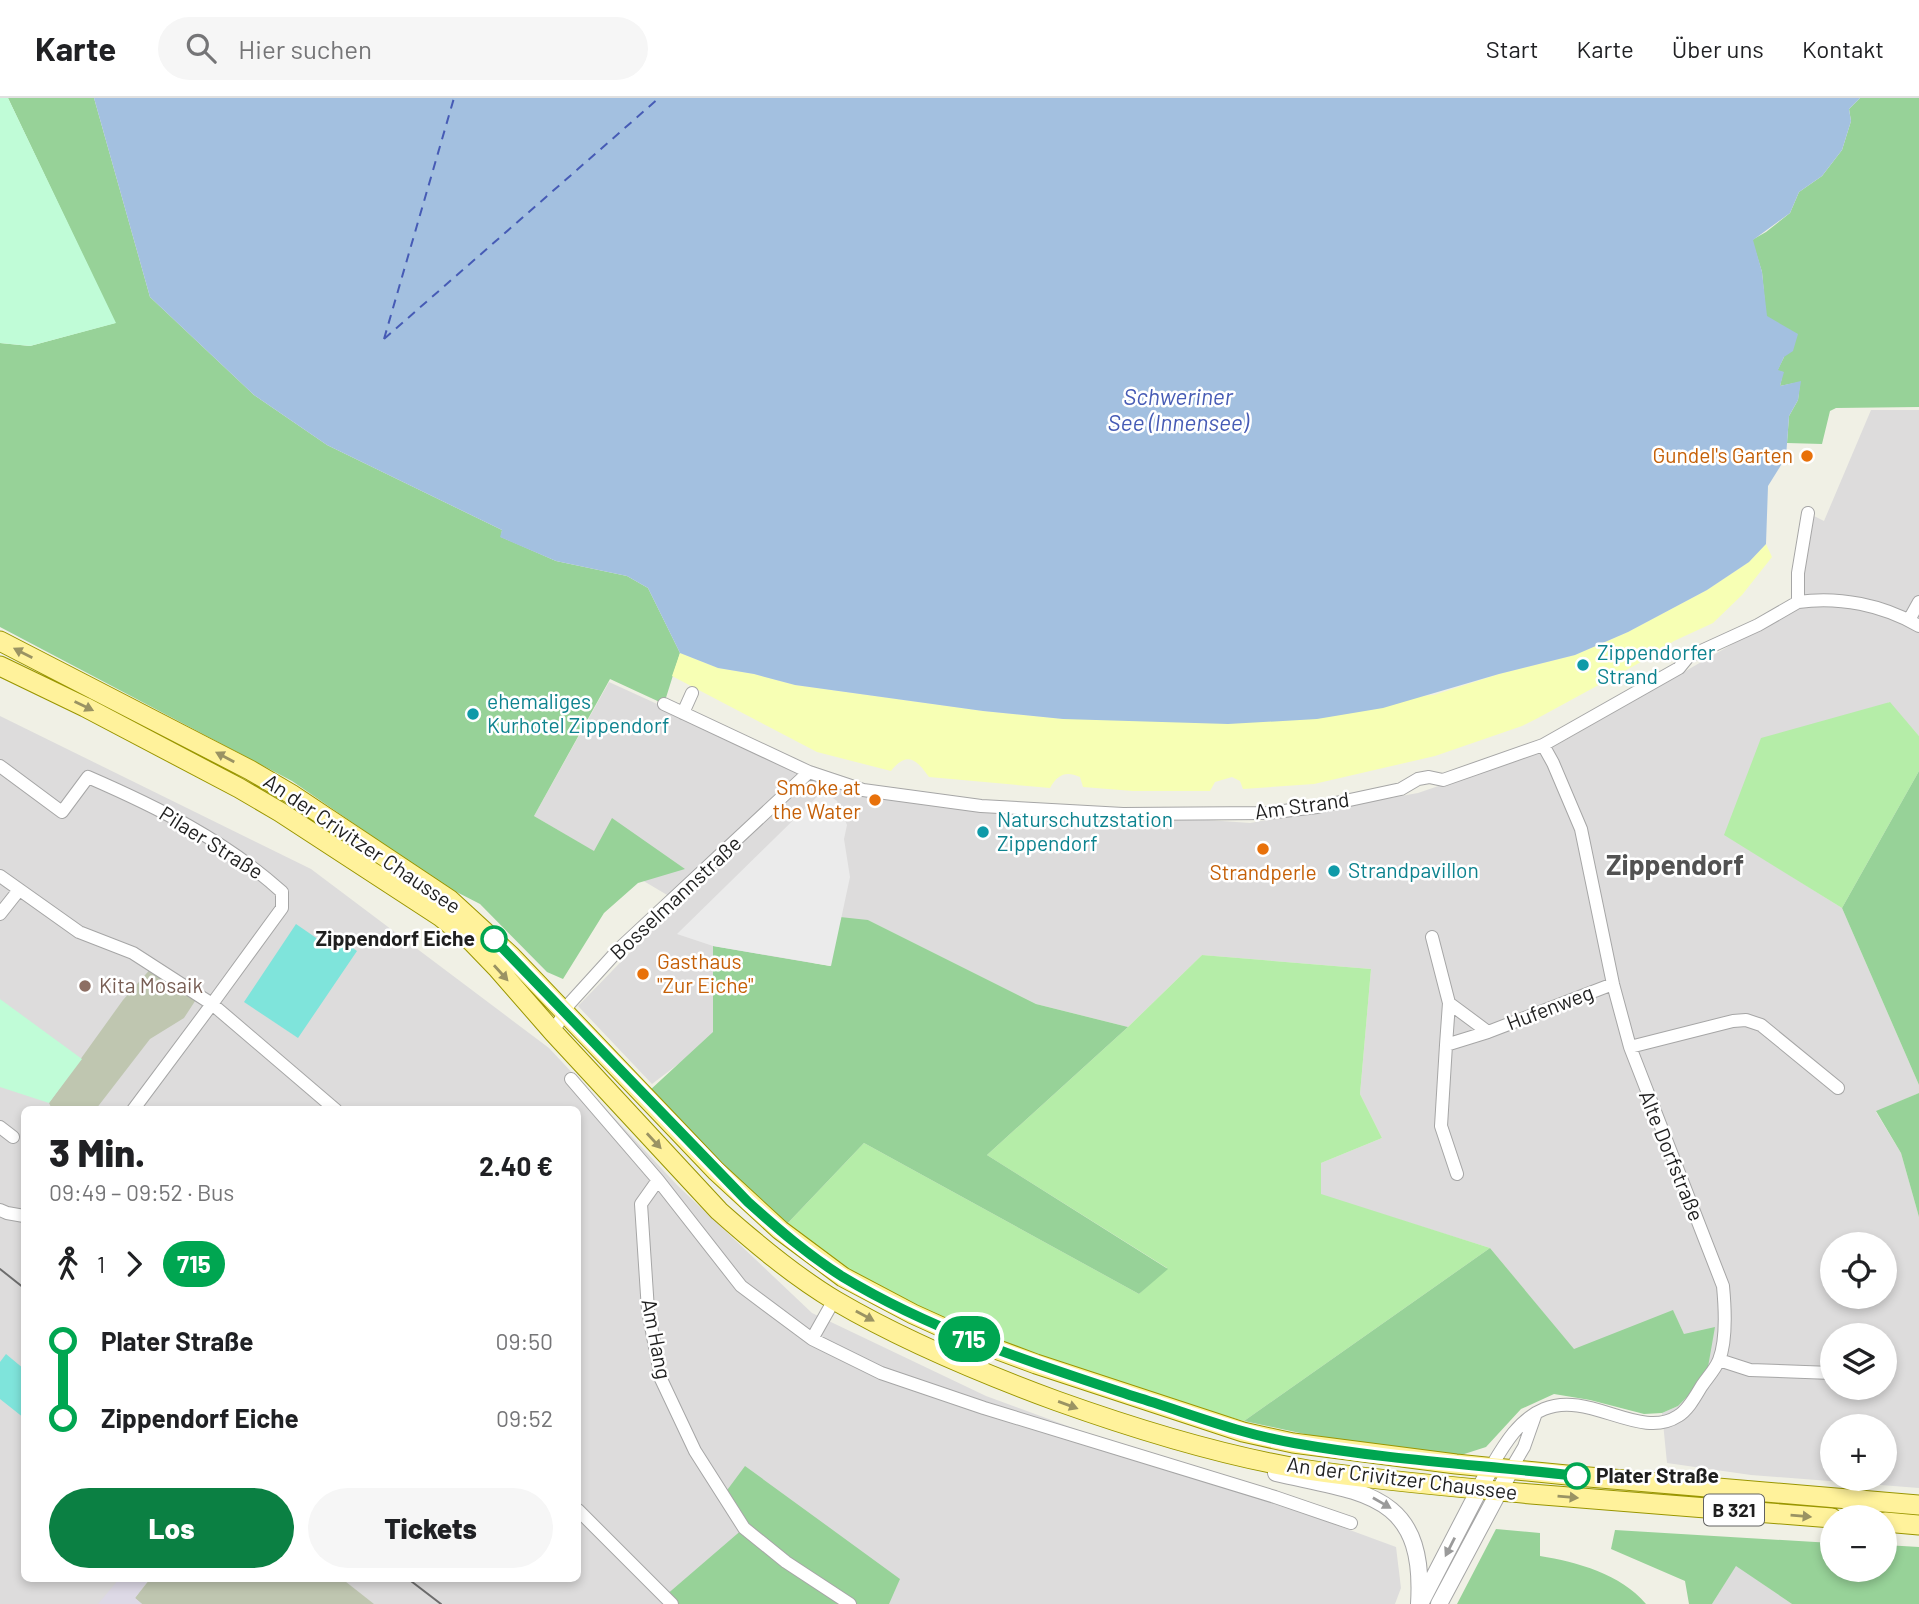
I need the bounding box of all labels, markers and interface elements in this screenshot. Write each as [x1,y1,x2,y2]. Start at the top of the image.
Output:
search box [158,17,648,80]
text: Karte [35,28,116,68]
icon: search [182,29,220,67]
text: Hier suchen [238,33,372,64]
text: Start [1486,34,1539,63]
text: Karte [1577,34,1634,63]
text: Über uns [1672,34,1764,63]
text: Kontakt [1802,34,1884,63]
water label: Schweriner See (Innensee) [1107,382,1250,436]
place label: Gundel's Garten [1652,442,1793,467]
marker: Gundel's Garten [1799,448,1815,464]
place label: Zippendorfer Strand [1597,639,1716,688]
one-way arrow [13,647,33,659]
marker: Zippendorfer Strand [1575,657,1591,673]
place label: ehemaliges Kurhotel Zippendorf [487,688,669,737]
one-way arrow [74,700,94,712]
marker: ehemaliges Kurhotel Zippendorf [465,706,481,722]
one-way arrow [215,752,235,763]
street label: An der Crivitzer Chaussee [260,767,466,918]
place label: Smoke at the Water [773,774,861,823]
street label: Am Strand [1253,786,1351,824]
marker: Smoke at the Water [867,792,883,808]
street label: Pilaer Straße [155,800,268,883]
place label: Naturschutzstation Zippendorf [997,806,1173,855]
marker: Naturschutzstation Zippendorf [975,824,991,840]
street label: Bosselmannstraße [604,830,746,964]
marker: Strandperle [1255,841,1271,857]
district label: Zippendorf [1606,847,1744,881]
place label: Strandpavillon [1348,857,1479,882]
place label: Strandperle [1209,859,1317,884]
marker: Strandpavillon [1326,863,1342,879]
place label: Zippendorf Eiche [315,925,475,950]
marker: Zippendorf Eiche [481,926,507,952]
place label: Gasthaus "Zur Eiche" [657,948,754,997]
one-way arrow [492,964,508,981]
marker: Gasthaus "Zur Eiche" [635,966,651,982]
place label: Kita Mosaik [99,972,203,997]
marker: Kita Mosaik [77,978,93,994]
street label: Hufenweg [1502,979,1596,1035]
street label: Alte Dorfstraße [1635,1086,1710,1224]
text: 3 Min. [49,1129,145,1175]
one-way arrow [646,1132,662,1150]
text: 2.40 € [479,1150,553,1181]
text: 09:49 – 09:52 · Bus [49,1178,234,1206]
map controls [1820,1232,1897,1582]
button: locate [1820,1232,1897,1309]
icon: walk [49,1245,87,1283]
icon: forward [115,1245,153,1283]
text: 715 [177,1249,211,1278]
text: 1 [97,1250,105,1278]
street label: Am Hang [637,1296,678,1381]
one-way arrow [855,1311,875,1322]
line badge: 715 [929,1316,1009,1362]
button: layers [1820,1323,1897,1400]
text: 715 [952,1324,986,1353]
text: Plater Straße [101,1325,253,1356]
text: 09:50 [495,1327,553,1355]
one-way arrow [1058,1400,1079,1411]
text: Zippendorf Eiche [101,1402,299,1433]
text: 09:52 [496,1404,553,1432]
button: + [1820,1414,1897,1491]
street label: An der Crivitzer Chaussee [1285,1451,1519,1504]
place label: Plater Straße [1596,1462,1719,1487]
marker: Plater Straße [1564,1463,1590,1489]
button: Los [49,1488,294,1568]
button: Tickets [308,1488,553,1568]
one-way arrow [1557,1492,1579,1503]
road number: B 321 [1704,1494,1764,1526]
one-way arrow [1372,1497,1391,1510]
button: − [1820,1505,1897,1582]
one-way arrow [1790,1511,1812,1522]
one-way arrow [1444,1537,1456,1557]

